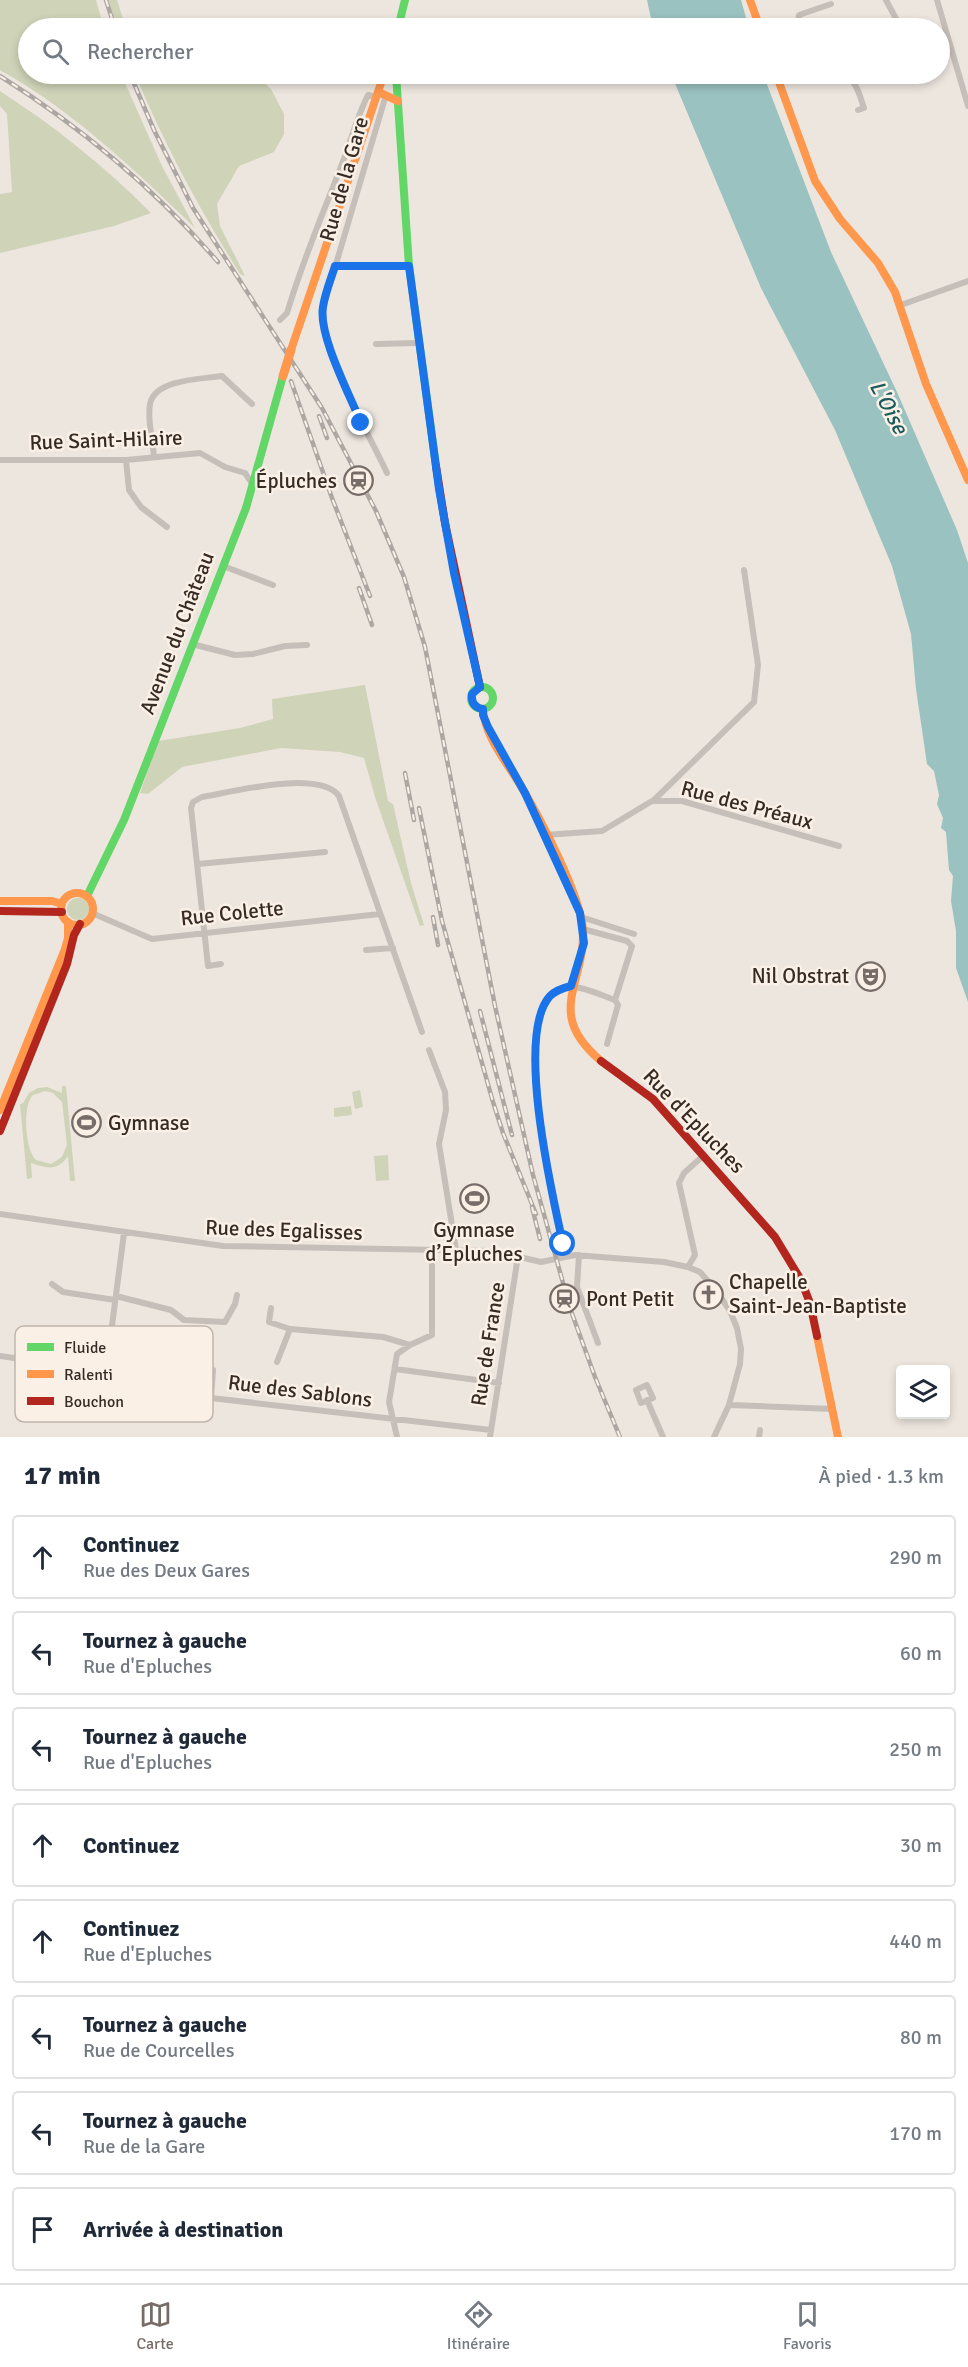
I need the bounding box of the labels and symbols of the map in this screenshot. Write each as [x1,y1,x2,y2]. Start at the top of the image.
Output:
street label: Rue de la Gare [314,114,374,244]
water label: L'Oise [864,376,915,439]
route end [347,409,373,435]
street label: Rue Saint-Hilaire [29,424,183,456]
station icon: Épluches [342,465,374,497]
place label: Épluches [256,468,337,494]
street label: Avenue du Château [134,548,220,718]
street label: Rue des Préaux [678,775,816,835]
street label: Rue Colette [179,895,285,931]
theatre icon: Nil Obstrat [854,960,886,992]
place label: Nil Obstrat [751,963,849,989]
street label: Rue d'Epluches [638,1063,750,1179]
sports icon: Gymnase [71,1107,103,1139]
place label: Gymnase [108,1110,190,1136]
sports icon: Gymnase d’Epluches [458,1183,490,1215]
street label: Rue des Egalisses [205,1214,363,1246]
place label: Gymnase d’Epluches [425,1217,523,1267]
route start [549,1230,575,1256]
place label: Chapelle Saint-Jean-Baptiste [729,1269,907,1319]
church icon: Chapelle Saint-Jean-Baptiste [692,1278,724,1310]
street label: Rue de France [465,1280,511,1408]
station icon: Pont Petit [549,1283,581,1315]
place label: Pont Petit [586,1286,674,1312]
legend [15,1326,213,1422]
text: Fluide [64,1338,106,1358]
text: Ralenti [64,1365,113,1385]
street label: Rue des Sablons [226,1369,374,1413]
text: Bouchon [64,1392,124,1412]

